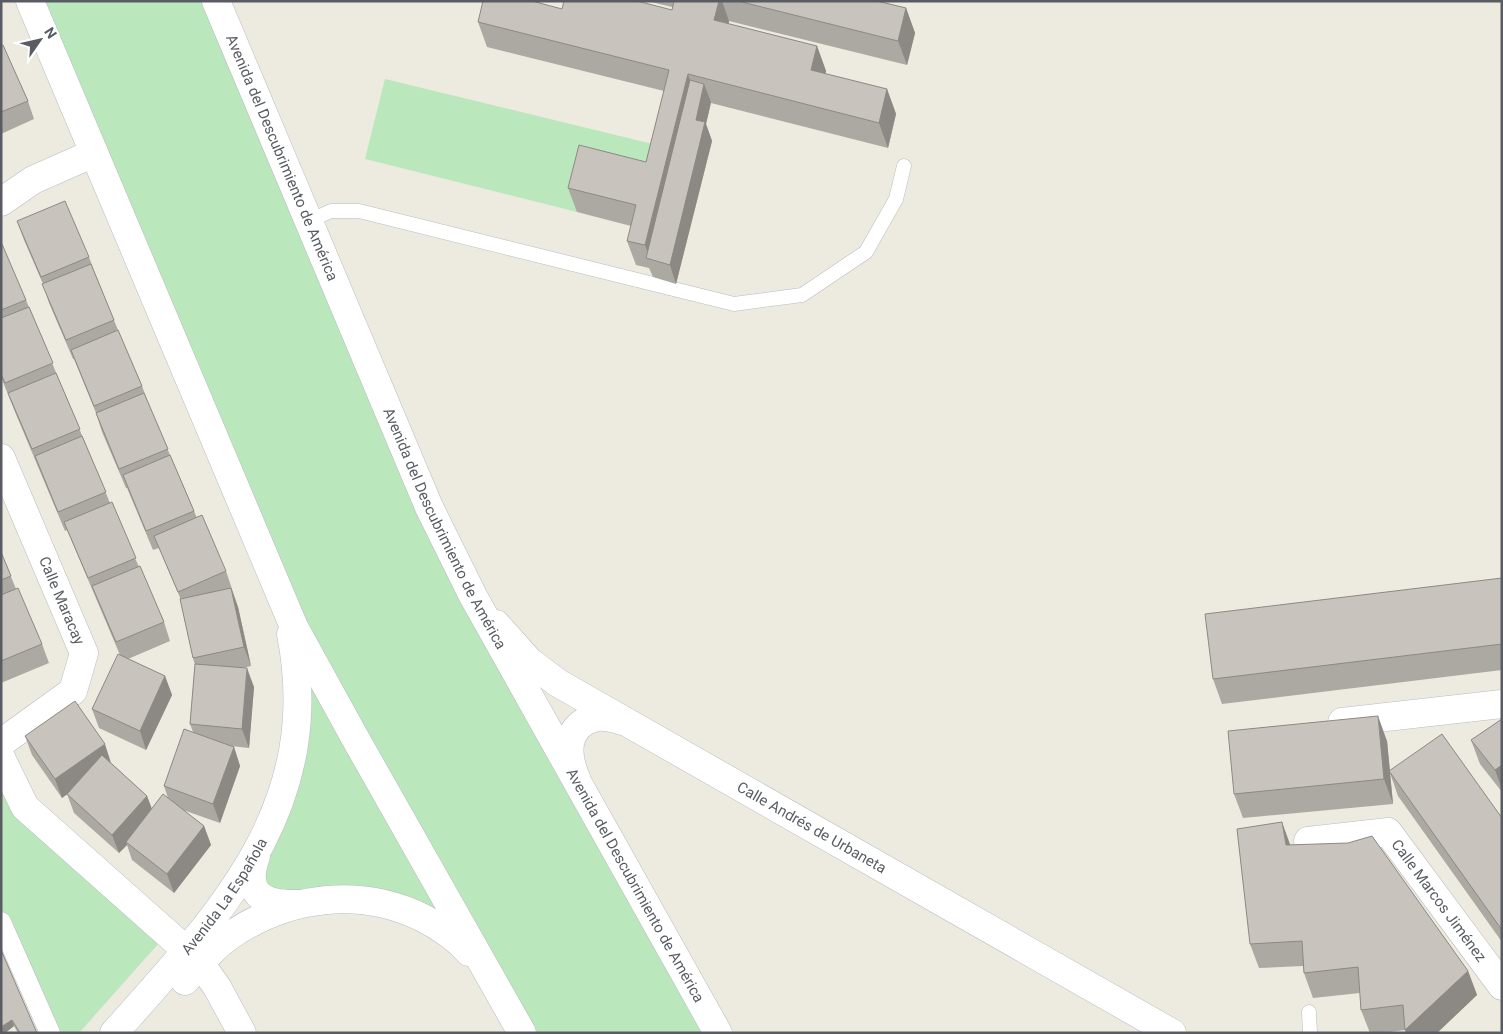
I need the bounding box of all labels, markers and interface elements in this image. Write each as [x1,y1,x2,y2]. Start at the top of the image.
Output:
north arrow [15,15,65,65]
text: N [41,24,60,41]
street label: Avenida del Descubrimiento de América [222,32,342,284]
street label: Avenida del Descubrimiento de América [379,405,510,652]
street label: Calle Maracay [35,554,88,647]
street label: Avenida del Descubrimiento de América [562,765,708,1006]
street label: Calle Andrés de Urbaneta [734,778,890,877]
street label: Avenida La Española [178,835,271,959]
street label: Calle Marcos Jiménez [1388,836,1490,965]

